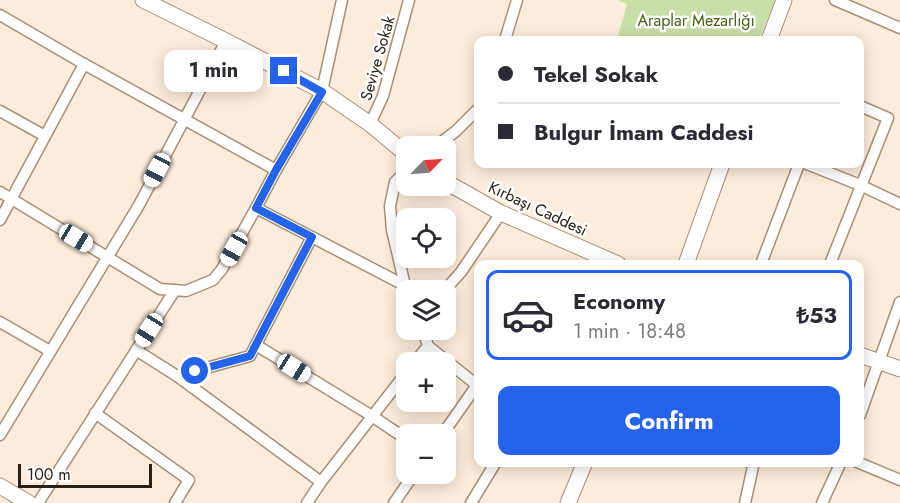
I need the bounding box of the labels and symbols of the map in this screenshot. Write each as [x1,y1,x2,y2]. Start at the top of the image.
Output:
park label: Araplar Mezarlığı [637,9,755,32]
street label: Seviye Sokak [354,12,401,103]
callout: 1 min [164,50,263,92]
route end [270,57,297,84]
north arrow [396,136,456,196]
car [141,150,173,190]
street label: Kırbaşı Caddesi [485,175,591,241]
car [56,221,96,255]
car [217,229,251,269]
car [132,310,166,350]
car [274,351,314,385]
route start [181,357,208,384]
scale bar [18,461,152,488]

